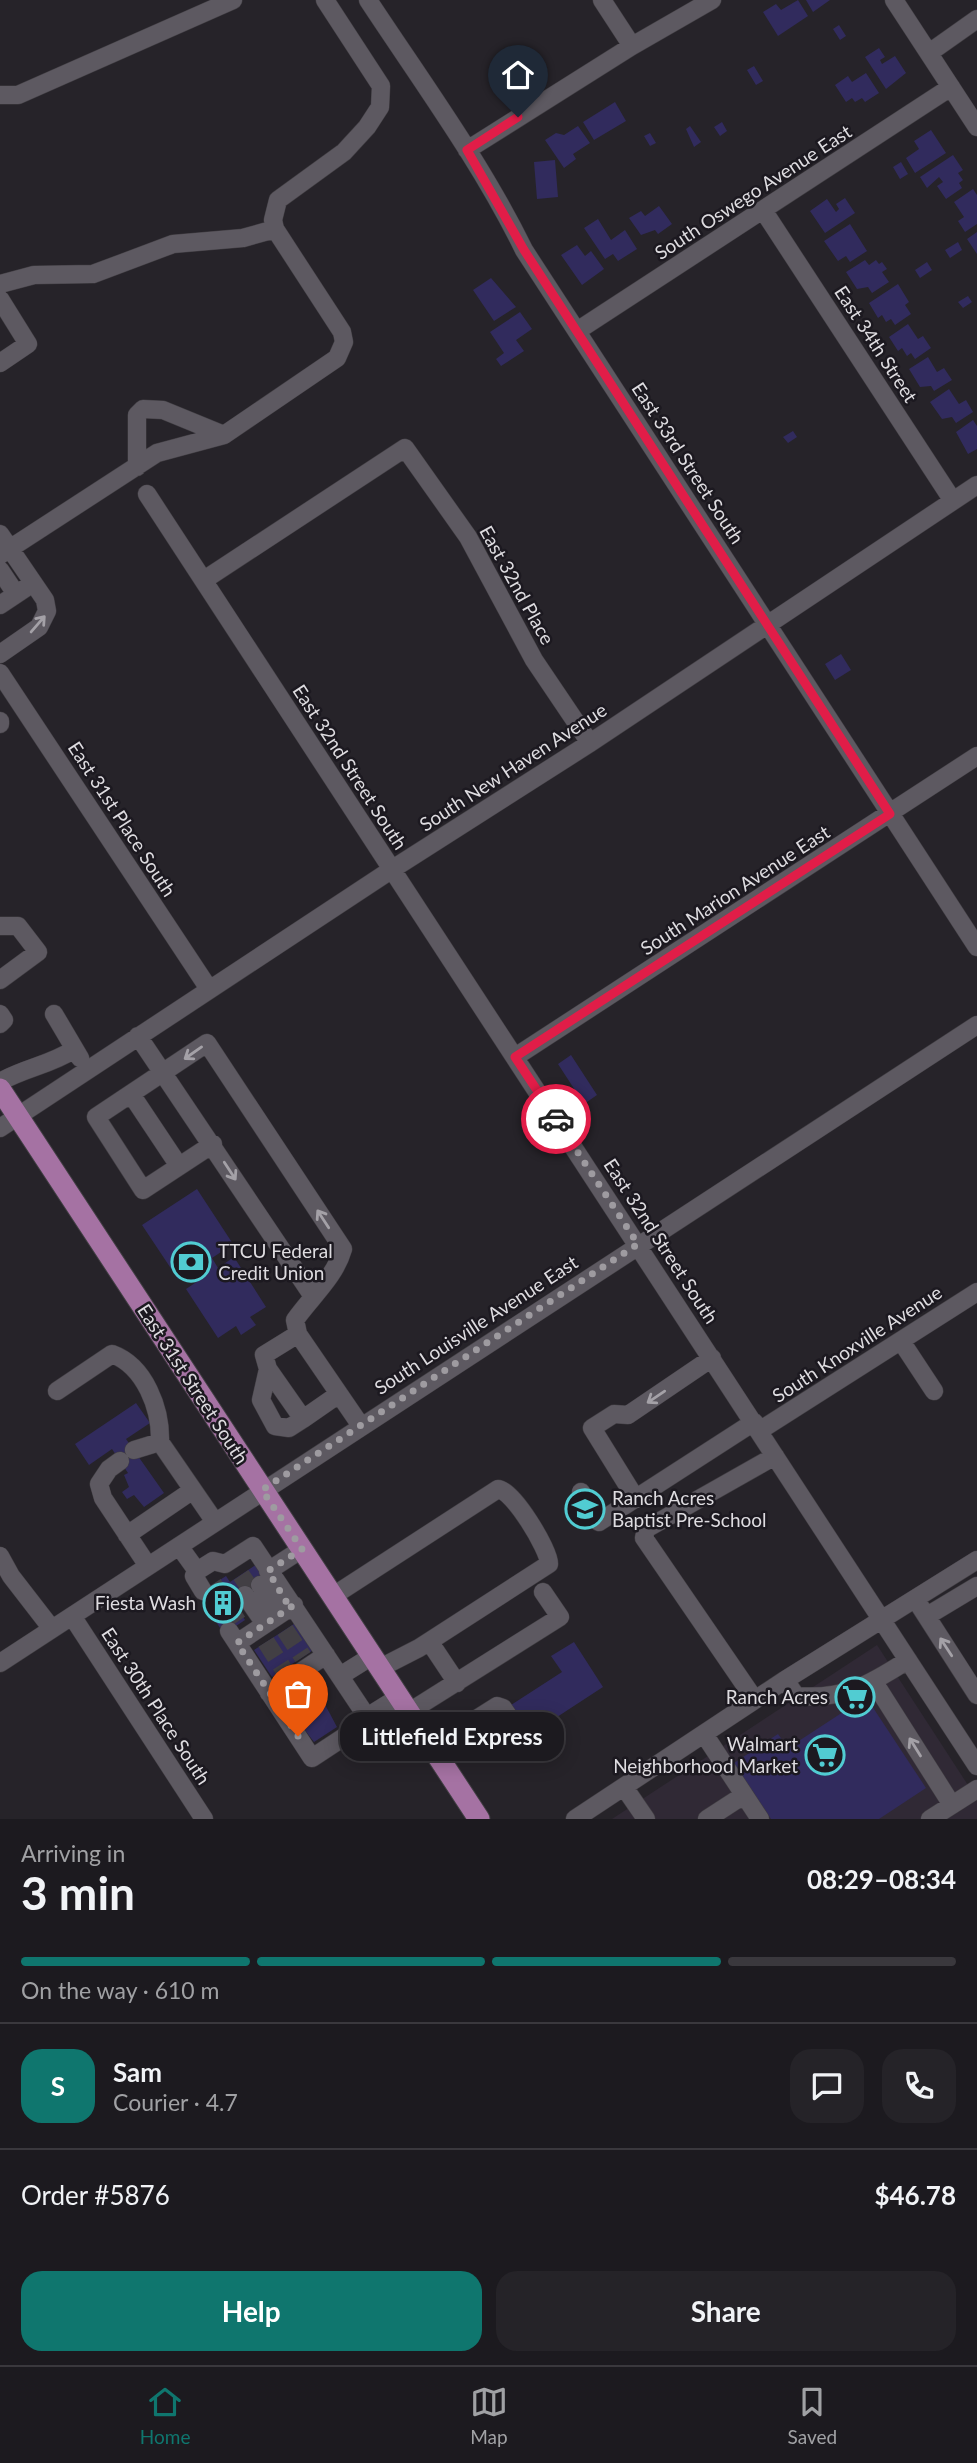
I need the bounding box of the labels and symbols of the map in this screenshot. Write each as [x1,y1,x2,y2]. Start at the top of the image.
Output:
pin [488,45,548,117]
street label: South Oswego Avenue East [650,119,856,264]
street label: East 34th Street [830,281,923,407]
street label: East 33rd Street South [628,378,749,548]
street label: East 32nd Place [475,521,560,648]
one-way arrow [30,615,46,633]
street label: East 32nd Street South [288,680,412,854]
street label: South New Haven Avenue [415,698,610,836]
street label: East 31st Place South [64,737,181,901]
street label: South Marion Avenue East [636,820,834,959]
one-way arrow [184,1046,203,1060]
courier [521,1084,591,1154]
street label: East 32nd Street South [599,1154,723,1328]
one-way arrow [223,1160,237,1180]
one-way arrow [316,1210,330,1229]
place label: TTCU Federal Credit Union [218,1239,333,1284]
bank icon: TTCU Federal Credit Union [170,1241,212,1283]
street label: South Louisville Avenue East [370,1250,582,1399]
street label: South Knoxville Avenue [768,1280,946,1407]
street label: East 31st Street South [133,1299,254,1468]
one-way arrow [647,1390,666,1404]
place label: Ranch Acres Baptist Pre-School [612,1486,767,1531]
school or university icon: Ranch Acres Baptist Pre-School [564,1488,606,1530]
building icon: Fiesta Wash [202,1582,244,1624]
place label: Fiesta Wash [95,1591,196,1614]
street label: East 30th Place South [97,1623,216,1789]
one-way arrow [939,1638,953,1658]
pin [268,1664,328,1736]
supermarket icon: Ranch Acres [834,1676,876,1718]
place label: Ranch Acres [726,1685,828,1708]
callout: Littlefield Express [340,1712,564,1760]
place label: Walmart Neighborhood Market [613,1732,798,1777]
supermarket icon: Walmart Neighborhood Market [804,1734,846,1776]
one-way arrow [908,1737,922,1757]

